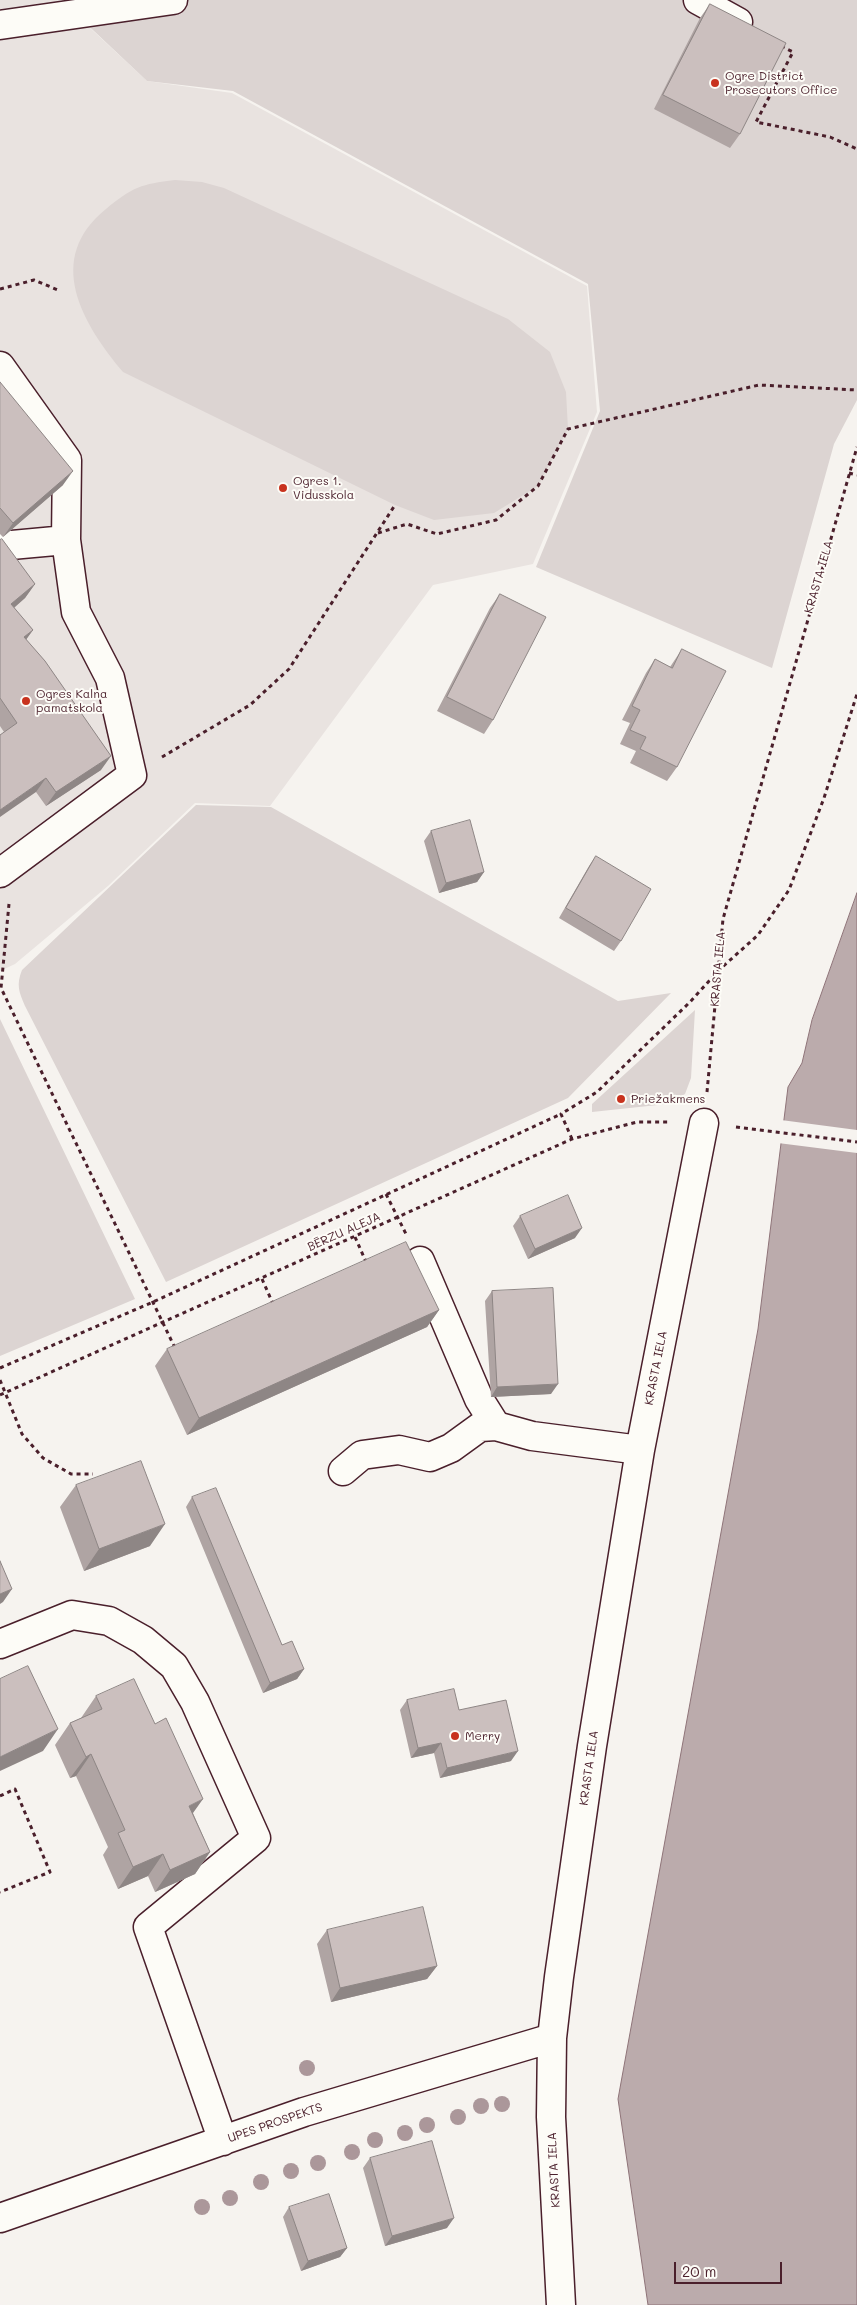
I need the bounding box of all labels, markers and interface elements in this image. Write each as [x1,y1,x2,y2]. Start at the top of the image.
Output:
place label: Ogre District Prosecutors Office [725,69,837,97]
marker: Ogre District Prosecutors Office [709,77,721,89]
place label: Ogres 1. Vidusskola [293,474,354,502]
marker: Ogres 1. Vidusskola [277,482,289,494]
street label: KRASTA IELA [802,539,836,615]
place label: Ogres Kalna pamatskola [36,687,107,715]
marker: Ogres Kalna pamatskola [20,695,32,707]
street label: KRASTA IELA [708,931,728,1007]
place label: Priežakmens [631,1092,705,1106]
marker: Priežakmens [615,1093,627,1105]
street label: BĒRZU ALEJA [305,1209,383,1255]
street label: KRASTA IELA [642,1330,670,1406]
place label: Merry [465,1729,500,1743]
marker: Merry [449,1730,461,1742]
street label: KRASTA IELA [577,1730,601,1806]
street label: UPES PROSPEKTS [226,2100,324,2146]
street label: KRASTA IELA [545,2132,563,2208]
scale bar [677,2252,784,2284]
text: 20 m [682,2261,716,2281]

